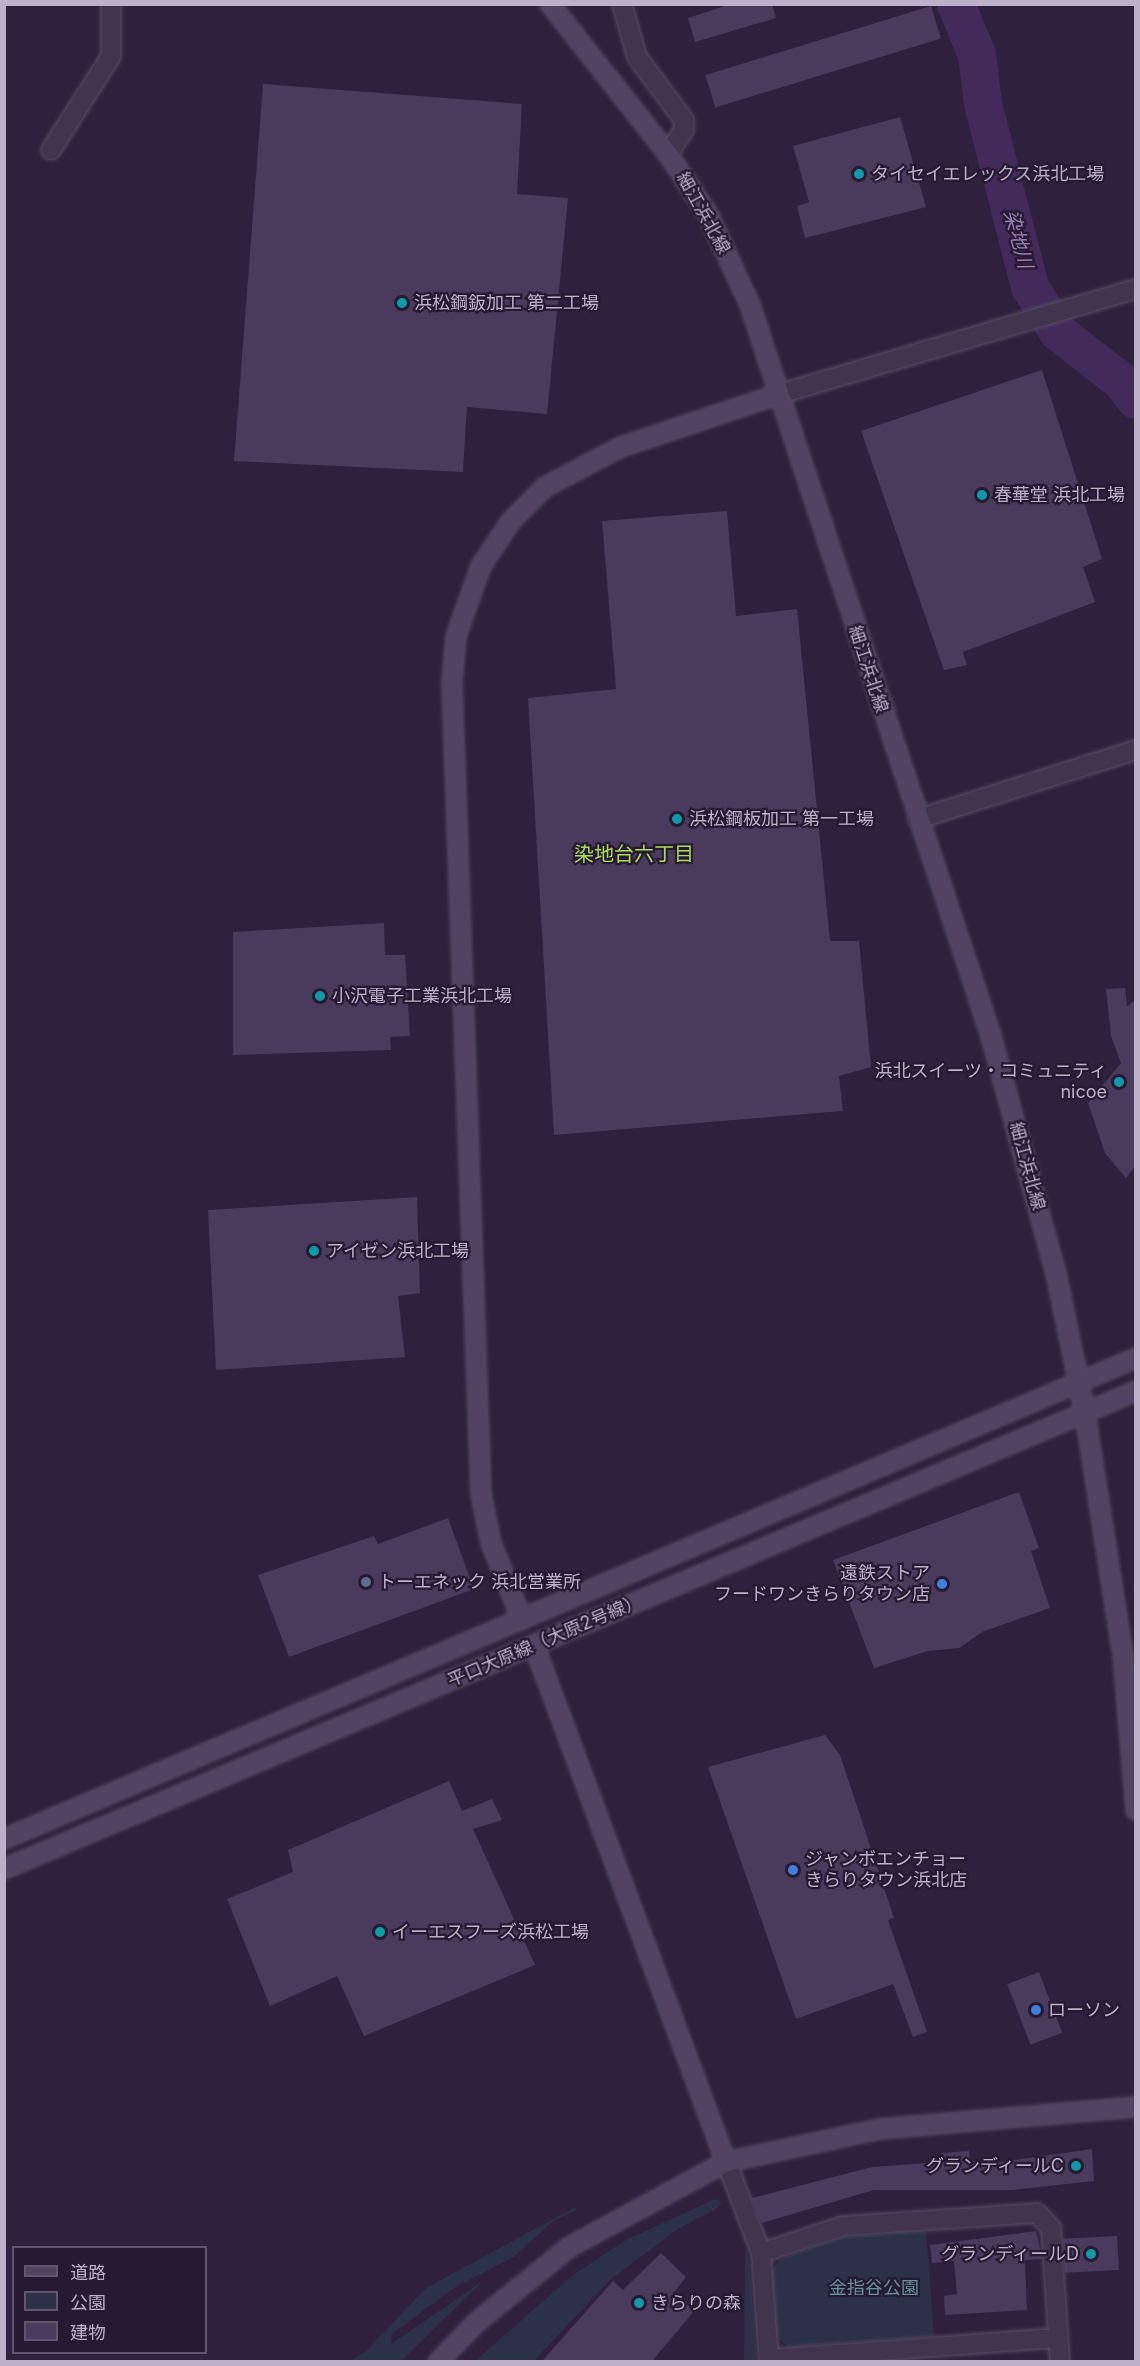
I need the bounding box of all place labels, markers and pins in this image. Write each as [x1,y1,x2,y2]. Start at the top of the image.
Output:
place label: タイセイエレックス浜北工場 [871,163,1105,185]
marker: タイセイエレックス浜北工場 [852,167,866,181]
place label: 浜松鋼鈑加工 第二工場 [414,292,599,314]
marker: 浜松鋼鈑加工 第二工場 [395,296,409,310]
place label: 春華堂 浜北工場 [994,484,1125,506]
marker: 春華堂 浜北工場 [975,488,989,502]
place label: 浜松鋼板加工 第一工場 [689,808,874,830]
marker: 浜松鋼板加工 第一工場 [670,812,684,826]
place label: 小沢電子工業浜北工場 [332,985,512,1007]
marker: 小沢電子工業浜北工場 [313,989,327,1003]
place label: 浜北スイーツ・コミュニティ nicoe [873,1061,1107,1104]
marker: 浜北スイーツ・コミュニティ nicoe [1112,1075,1126,1089]
place label: アイゼン浜北工場 [326,1240,470,1262]
marker: アイゼン浜北工場 [307,1244,321,1258]
place label: 遠鉄ストア フードワンきらりタウン店 [714,1563,930,1606]
place label: トーエネック 浜北営業所 [378,1571,581,1593]
marker: トーエネック 浜北営業所 [359,1575,373,1589]
marker: 遠鉄ストア フードワンきらりタウン店 [935,1577,949,1591]
place label: ジャンボエンチョー きらりタウン浜北店 [805,1849,967,1892]
marker: ジャンボエンチョー きらりタウン浜北店 [786,1863,800,1877]
place label: イーエスフーズ浜松工場 [392,1921,590,1943]
marker: イーエスフーズ浜松工場 [373,1925,387,1939]
place label: ローソン [1048,1999,1120,2021]
marker: ローソン [1029,2003,1043,2017]
place label: グランディールC [925,2155,1064,2177]
marker: グランディールC [1069,2159,1083,2173]
place label: グランディールD [940,2243,1079,2265]
marker: グランディールD [1084,2247,1098,2261]
place label: きらりの森 [651,2292,741,2314]
marker: きらりの森 [632,2296,646,2310]

